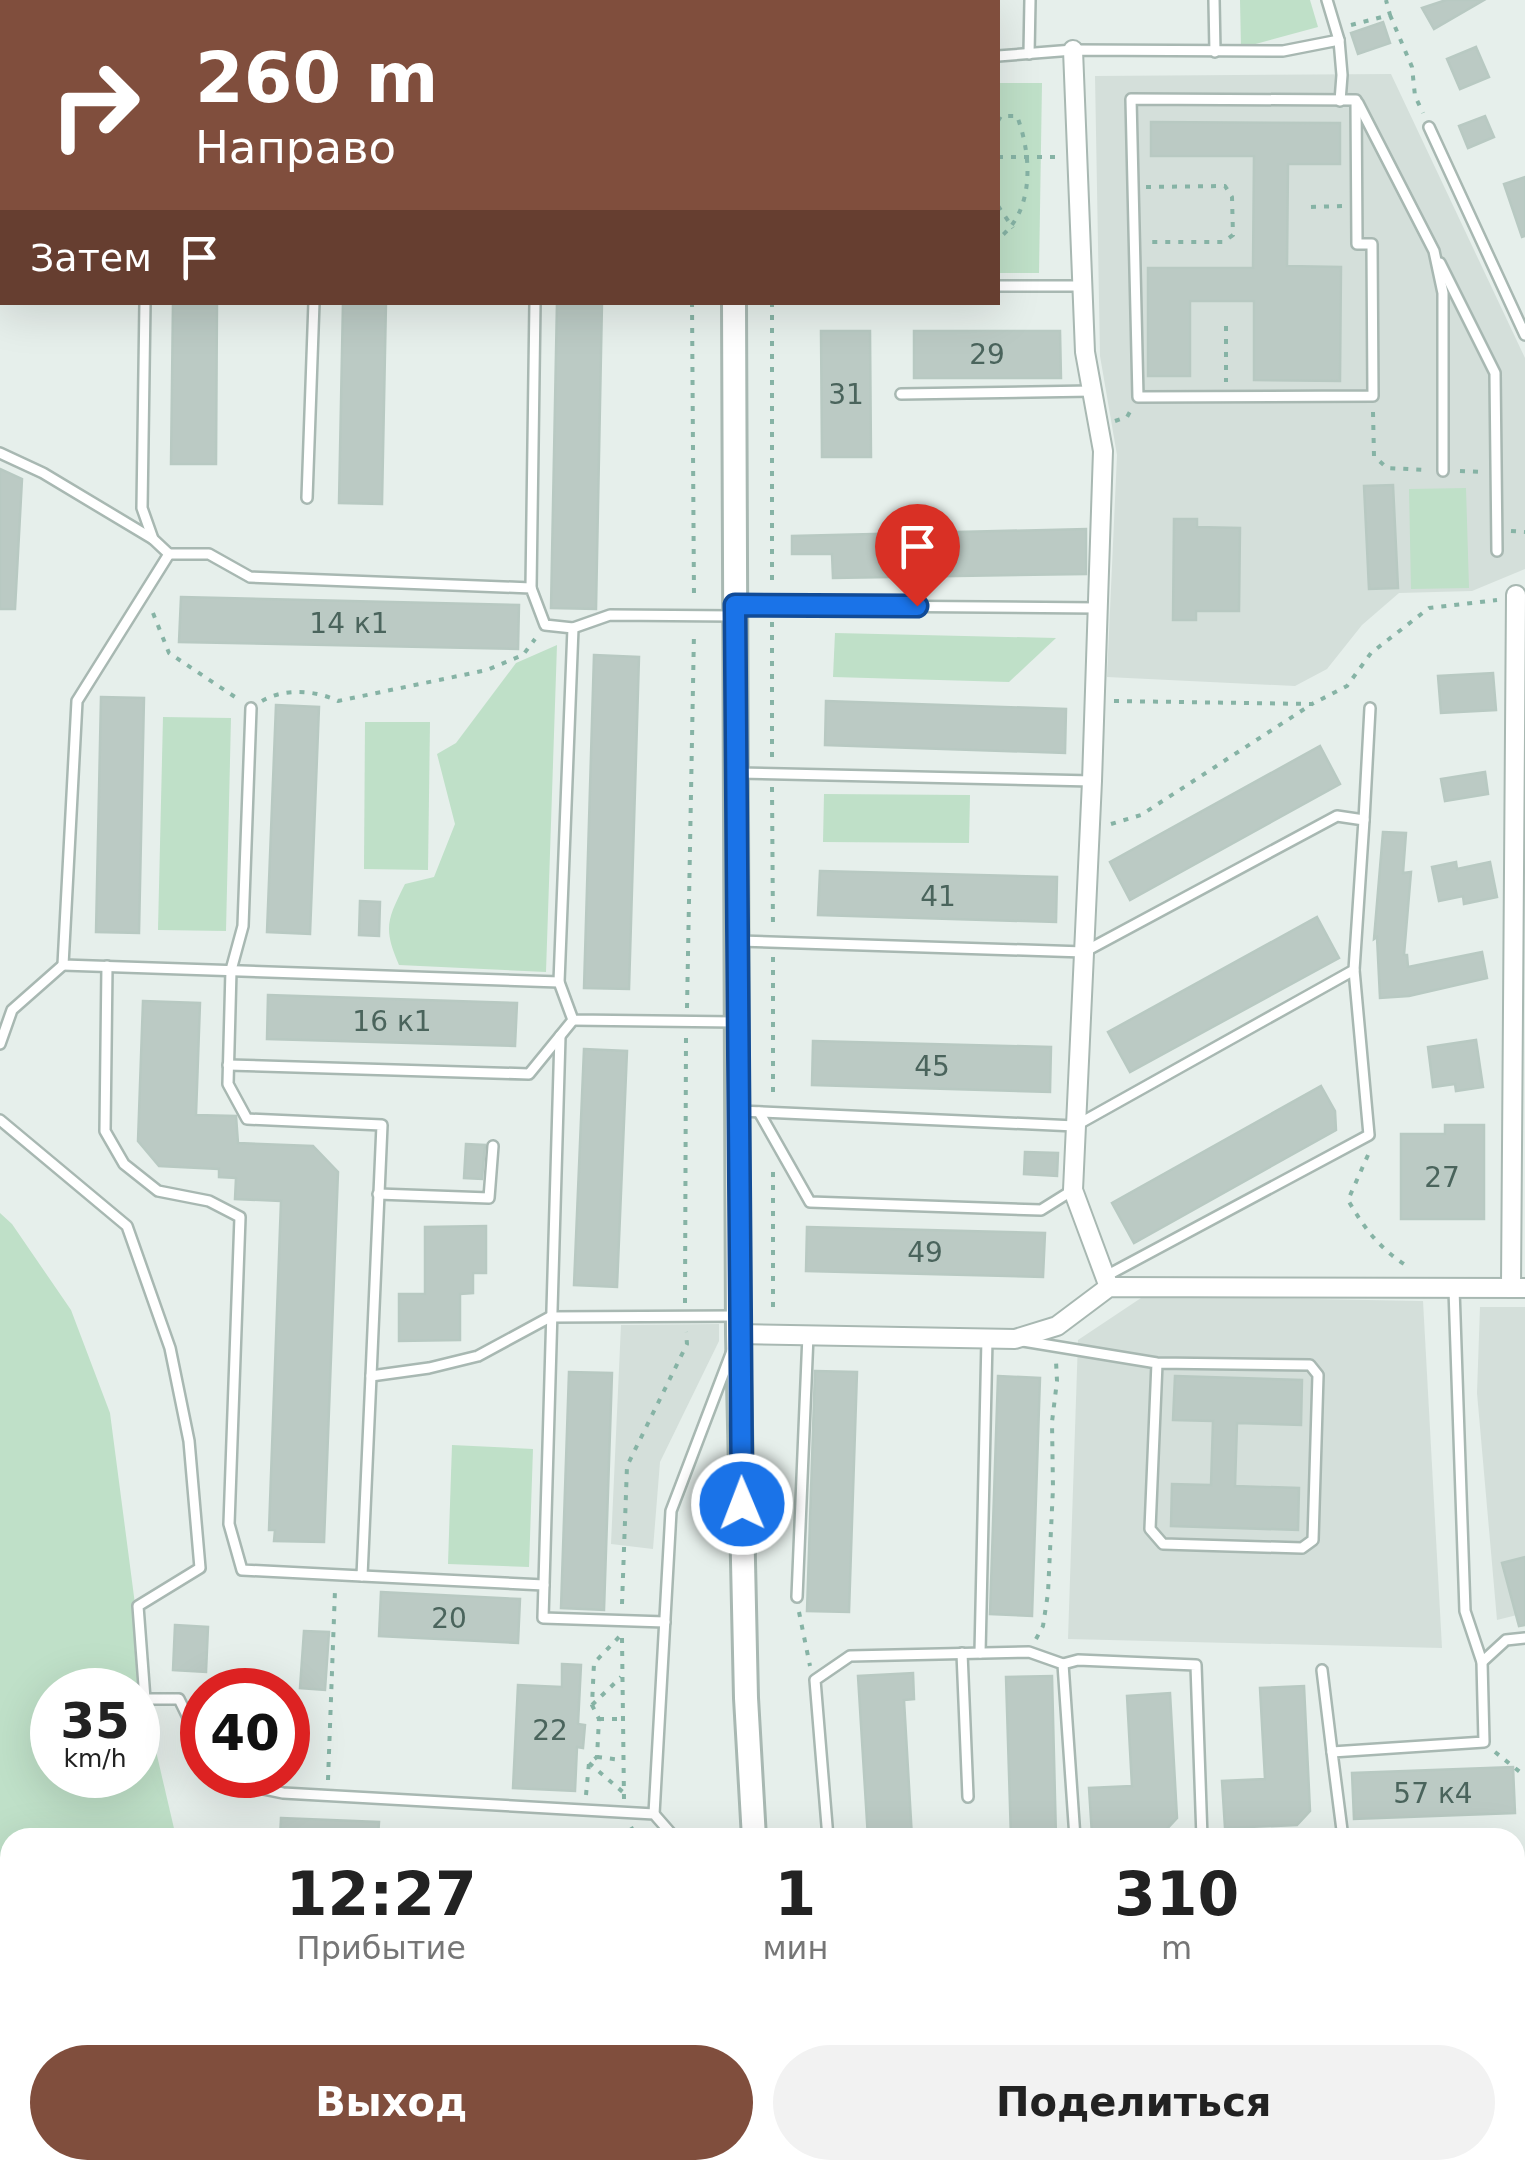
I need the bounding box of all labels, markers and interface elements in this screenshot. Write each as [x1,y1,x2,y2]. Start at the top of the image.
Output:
text: 260 m [195,37,438,119]
icon: right [30,40,160,170]
text: Направо [195,121,396,174]
icon: arrive [172,230,227,285]
text: Затем [30,236,152,280]
house number: 29 [969,338,1005,371]
house number: 31 [828,378,864,411]
pin [875,504,960,607]
icon: arrive [890,519,945,574]
house number: 14 к1 [309,607,389,640]
house number: 41 [920,880,956,913]
house number: 16 к1 [352,1005,432,1038]
house number: 45 [914,1050,950,1083]
house number: 27 [1424,1161,1460,1194]
house number: 49 [907,1236,943,1269]
position arrow [690,1452,794,1556]
house number: 20 [431,1602,467,1635]
speed limit sign: 40 [180,1668,310,1798]
text: 35 [60,1692,130,1750]
house number: 22 [532,1714,568,1747]
text: km/h [63,1744,127,1773]
house number: 57 к4 [1393,1777,1473,1810]
text: 12:27 [286,1859,477,1929]
text: 1 [774,1859,816,1929]
text: 310 [1114,1859,1239,1929]
text: Прибытие [297,1929,466,1967]
text: мин [762,1929,828,1967]
text: m [1161,1929,1192,1967]
button: Выход [30,2045,753,2160]
button: Поделиться [773,2045,1495,2160]

